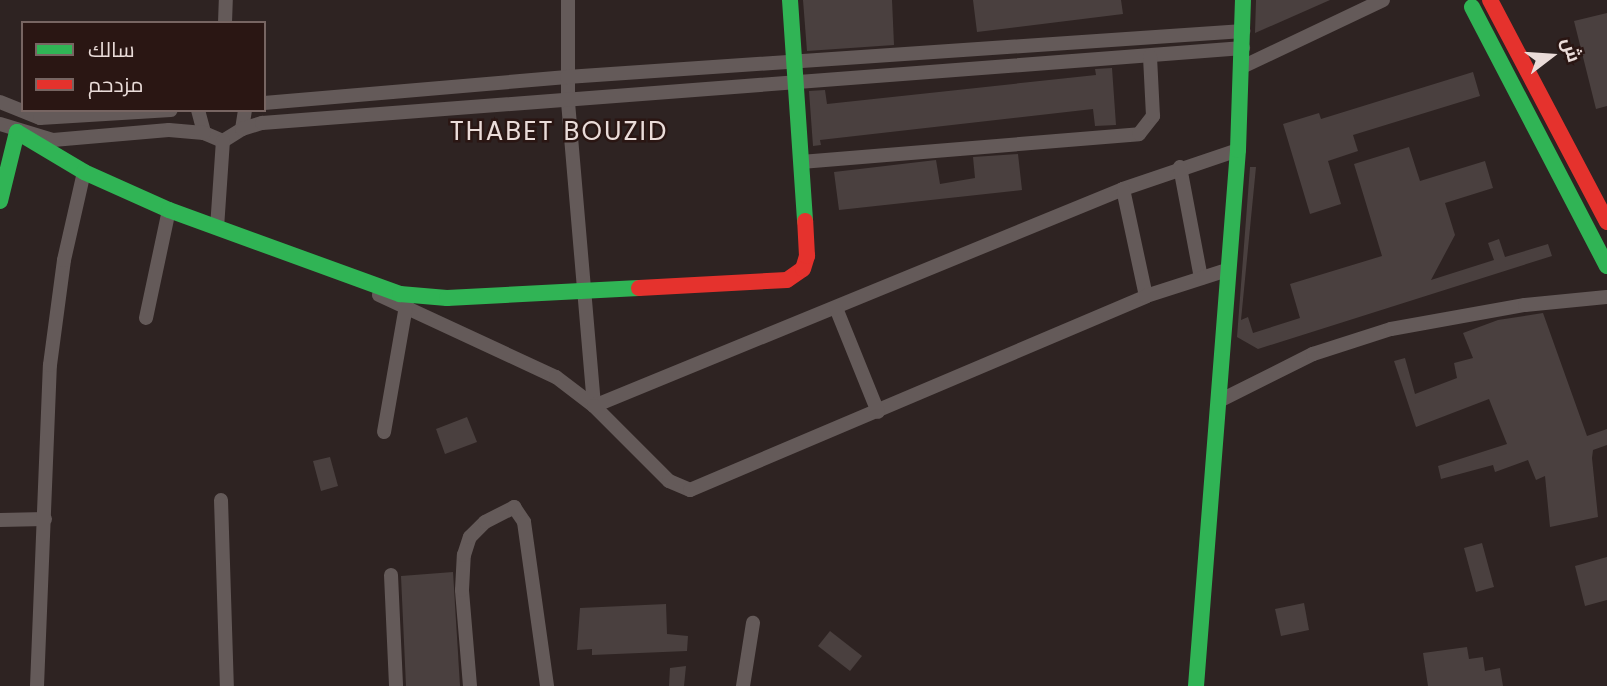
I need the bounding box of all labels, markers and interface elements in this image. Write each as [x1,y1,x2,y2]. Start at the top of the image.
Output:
legend [21,21,266,112]
north arrow [1516,21,1586,91]
text: ش [1555,34,1588,65]
text: سالك [88,35,135,64]
text: مزدحم [88,70,143,99]
district label: THABET BOUZID [451,116,667,148]

